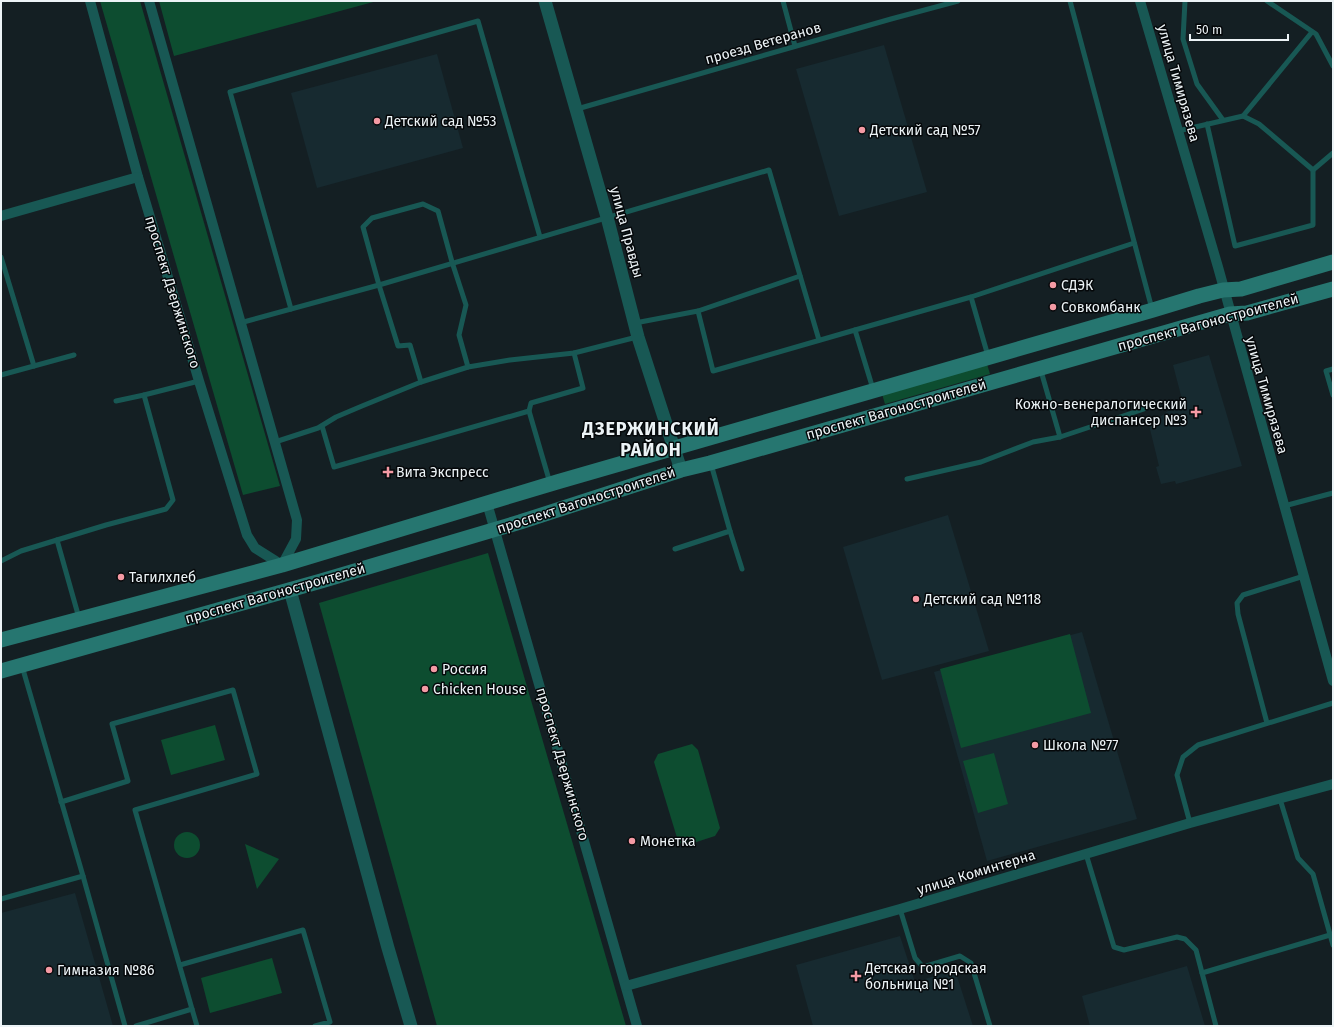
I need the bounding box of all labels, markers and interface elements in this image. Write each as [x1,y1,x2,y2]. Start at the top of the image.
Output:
scale bar [1190,16,1288,42]
street label: проезд Ветеранов [703,19,823,68]
street label: улица Тимирязева [1154,22,1203,144]
text: 50 m [1196,23,1222,37]
place label: Детский сад №53 [384,113,497,130]
marker: Детский сад №53 [372,116,382,126]
place label: Детский сад №57 [869,122,981,139]
marker: Детский сад №57 [857,125,867,135]
street label: улица Правды [606,185,647,280]
street label: проспект Дзержинского [141,214,204,370]
place label: СДЭК [1061,277,1094,294]
marker: СДЭК [1048,280,1058,290]
street label: проспект Вагоностроителей [1116,290,1300,355]
place label: Совкомбанк [1061,299,1141,316]
marker: Совкомбанк [1048,302,1058,312]
street label: улица Тимирязева [1242,334,1291,456]
street label: проспект Вагоностроителей [804,376,988,443]
place label: Кожно-венералогический диспансер №3 [1015,396,1187,429]
marker: Кожно-венералогический диспансер №3 [1190,406,1202,418]
district label: ДЗЕРЖИНСКИЙ РАЙОН [581,417,720,461]
place label: Вита Экспресс [396,464,489,481]
street label: проспект Вагоностроителей [495,464,677,537]
marker: Вита Экспресс [383,467,393,477]
street label: проспект Вагоностроителей [183,560,367,627]
place label: Тагилхлеб [129,569,196,586]
marker: Тагилхлеб [116,572,126,582]
place label: Детский сад №118 [923,591,1042,608]
marker: Детский сад №118 [911,594,921,604]
place label: Россия [442,661,487,678]
marker: Россия [429,664,439,674]
place label: Chicken House [433,681,526,698]
marker: Chicken House [420,684,430,694]
street label: проспект Дзержинского [532,686,593,843]
place label: Школа №77 [1043,737,1119,754]
marker: Школа №77 [1030,740,1040,750]
place label: Монетка [640,833,696,850]
marker: Монетка [627,836,637,846]
street label: улица Коминтерна [915,846,1037,899]
place label: Детская городская больница №1 [864,960,987,993]
place label: Гимназия №86 [57,962,154,979]
marker: Гимназия №86 [44,965,54,975]
marker: Детская городская больница №1 [850,970,862,982]

